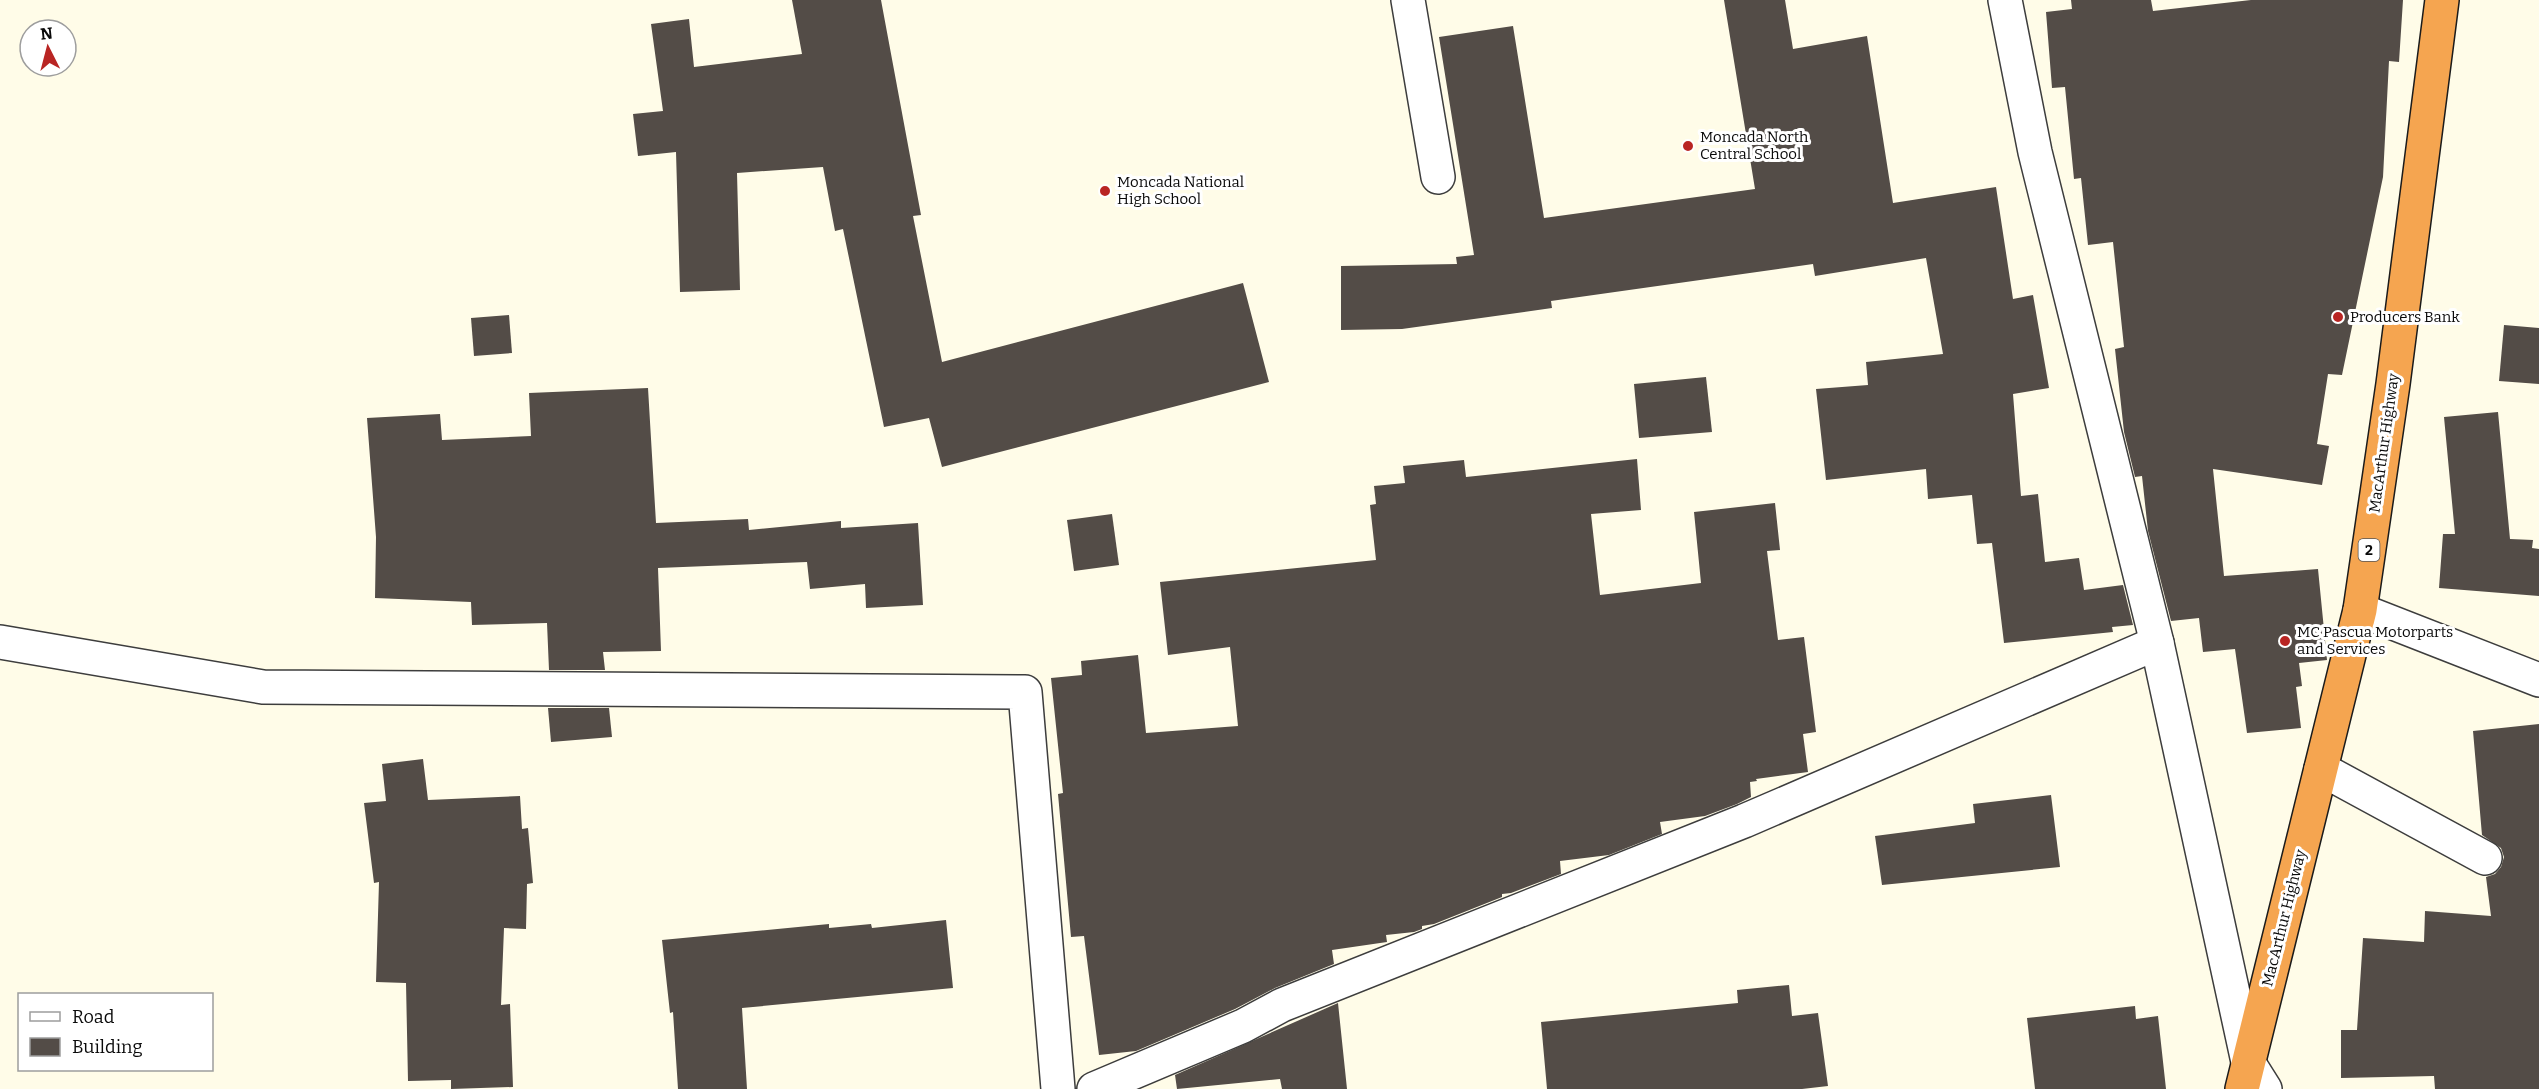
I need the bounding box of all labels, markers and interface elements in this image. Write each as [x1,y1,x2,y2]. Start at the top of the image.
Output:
north arrow [18,18,78,78]
text: N [39,23,54,44]
place label: Moncada North Central School [1700,128,1809,163]
marker: Moncada North Central School [1681,139,1695,153]
place label: Moncada National High School [1117,173,1244,208]
marker: Moncada National High School [1098,184,1112,198]
place label: Producers Bank [2350,308,2460,326]
marker: Producers Bank [2331,310,2345,324]
street label: MacArthur Highway [2365,372,2403,514]
road number: 2 [2358,539,2380,561]
place label: MC Pascua Motorparts and Services [2297,623,2453,658]
marker: MC Pascua Motorparts and Services [2278,634,2292,648]
street label: MacArthur Highway [2258,848,2310,988]
legend [18,993,213,1071]
text: Road [72,1006,115,1028]
text: Building [72,1036,143,1058]

